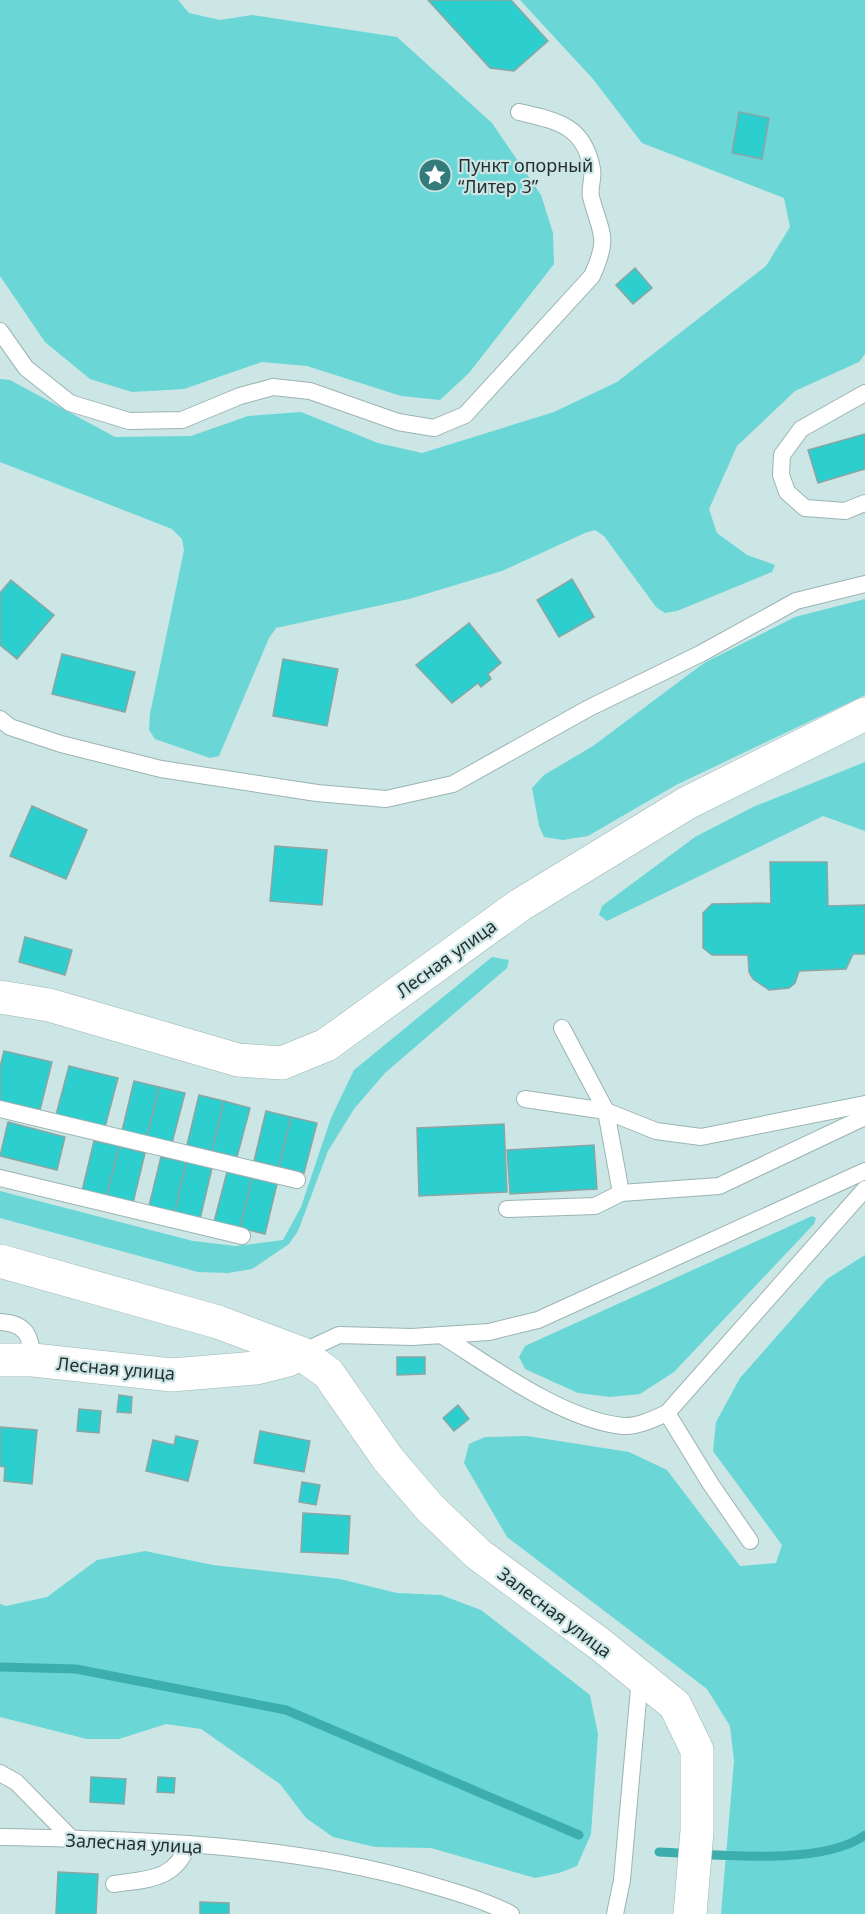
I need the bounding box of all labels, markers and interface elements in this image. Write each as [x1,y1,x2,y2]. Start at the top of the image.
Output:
place label: Пункт опорный “Литер 3” [458,153,593,198]
place icon: Пункт опорный “Литер 3” [417,157,453,193]
street label: Лесная улица [391,913,501,1003]
street label: Лесная улица [56,1351,176,1385]
street label: Залесная улица [493,1561,617,1663]
street label: Залесная улица [65,1827,203,1859]

